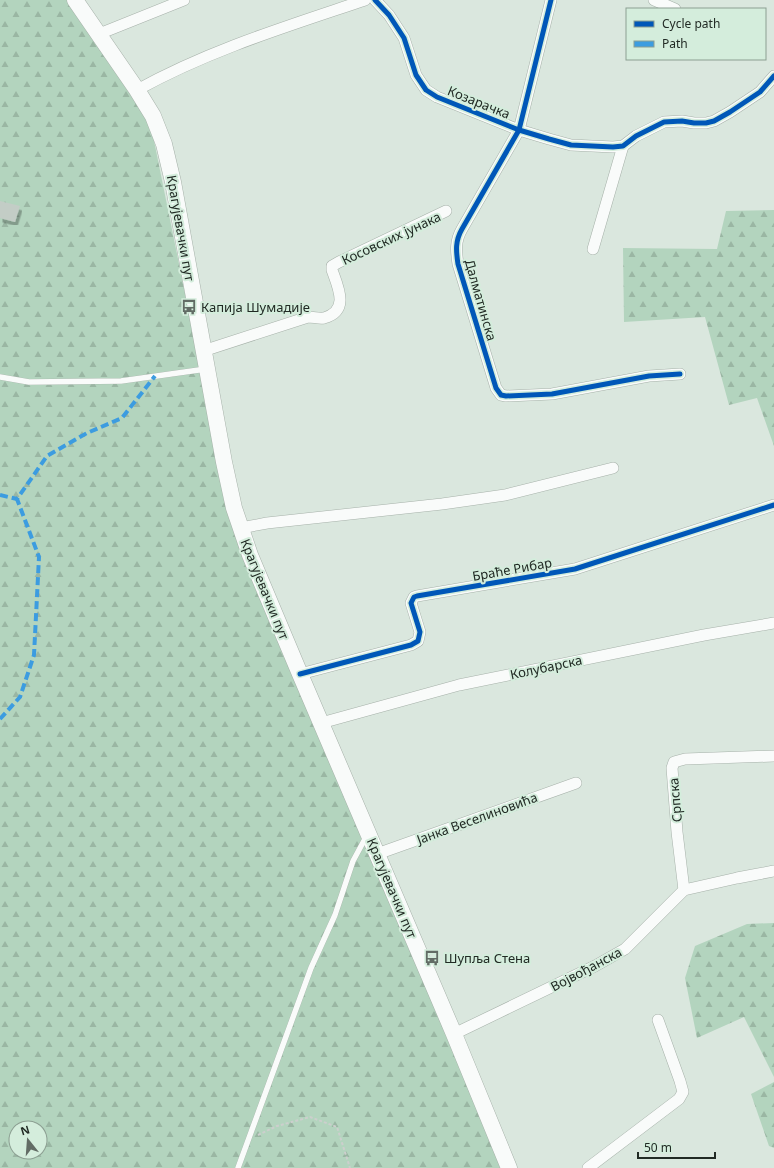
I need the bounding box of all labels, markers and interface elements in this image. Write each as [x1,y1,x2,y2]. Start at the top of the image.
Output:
legend [626,8,766,60]
text: Cycle path [662,15,720,32]
text: Path [662,35,688,52]
street label: Козарачка [445,81,513,123]
street label: Крагујевачки пут [163,174,199,282]
street label: Косовских јунака [339,207,443,269]
street label: Далматинска [461,257,501,343]
bus stop icon: Капија Шумадије [180,298,198,316]
place label: Капија Шумадије [201,298,310,316]
street label: Крагујевачки пут [237,536,293,642]
street label: Браће Рибар [471,553,553,585]
street label: Колубарска [508,651,584,683]
street label: Српска [664,777,686,823]
street label: Јанка Веселиновића [412,788,540,849]
street label: Крагујевачки пут [363,835,421,941]
street label: Војвођанска [547,943,625,995]
bus stop icon: Шупља Стена [423,949,441,967]
place label: Шупља Стена [444,949,530,967]
north arrow [8,1120,48,1160]
text: N [18,1121,31,1138]
scale bar [638,1134,715,1160]
text: 50 m [644,1139,672,1156]

